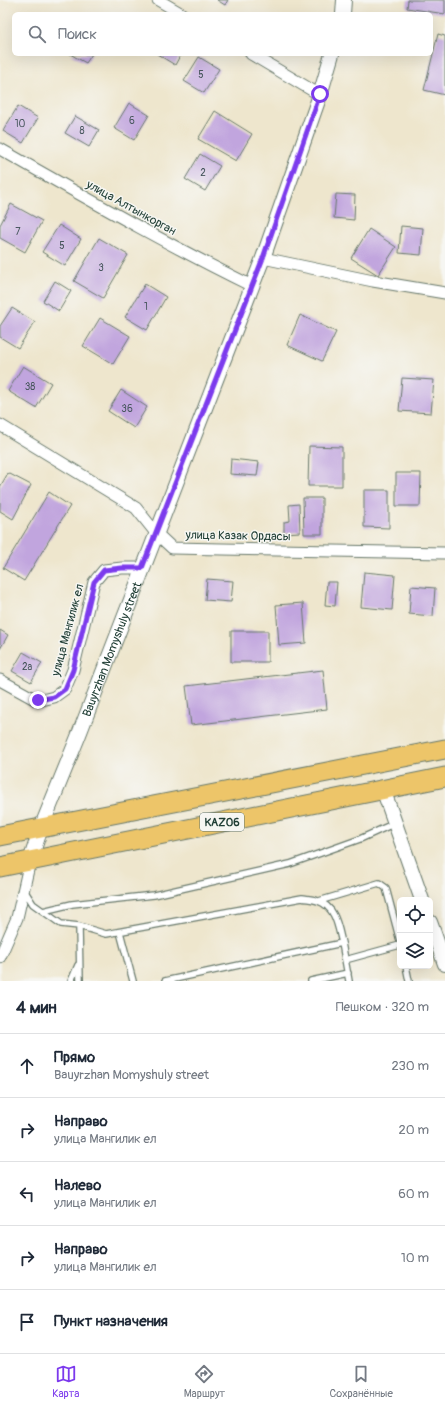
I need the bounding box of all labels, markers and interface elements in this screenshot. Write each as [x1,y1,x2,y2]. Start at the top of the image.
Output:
search box [12,12,433,56]
icon: search [26,23,48,45]
text: Поиск [58,25,97,44]
house number: 5 [198,69,204,81]
route start [311,85,329,103]
house number: 6 [129,115,135,127]
house number: 10 [15,118,26,130]
house number: 8 [79,125,85,137]
house number: 2 [200,167,206,179]
street label: улица Алтынкорган [83,177,178,239]
house number: 7 [15,226,21,238]
house number: 5 [59,240,65,252]
house number: 3 [98,262,104,274]
house number: 1 [144,301,148,313]
house number: 38 [25,381,35,393]
house number: 36 [121,403,133,415]
street label: улица Казак Ордасы [184,528,291,544]
street label: Bauyrzhan Momyshuly street [79,580,145,719]
street label: улица Мангилик ел [48,582,88,679]
house number: 2а [22,661,32,673]
route end [29,691,47,709]
road number: KАZ06 [200,813,244,831]
map controls [397,897,433,969]
button: locate [397,897,433,933]
button: layers [397,933,433,969]
text: 4 мин [16,997,57,1018]
text: Пешком · 320 m [336,999,429,1015]
text: Прямо [54,1048,95,1067]
icon: ahead [16,1055,38,1077]
text: 230 m [392,1058,429,1074]
text: Bauyrzhan Momyshuly street [54,1067,209,1083]
text: Направо [54,1112,108,1131]
icon: right [16,1119,38,1141]
text: 20 m [398,1122,429,1138]
text: улица Мангилик ел [54,1131,157,1147]
text: Налево [54,1176,101,1195]
icon: left [16,1183,38,1205]
text: 60 m [398,1186,429,1202]
text: улица Мангилик ел [54,1195,157,1211]
text: Направо [54,1240,108,1259]
icon: right [16,1247,38,1269]
text: 10 m [401,1250,429,1266]
text: улица Мангилик ел [54,1259,157,1275]
icon: arrive [16,1311,38,1333]
text: Пункт назначения [54,1312,168,1331]
tab: Карта [52,1363,79,1400]
tab: Маршрут [184,1363,225,1400]
tab: Сохранённые [329,1363,393,1400]

